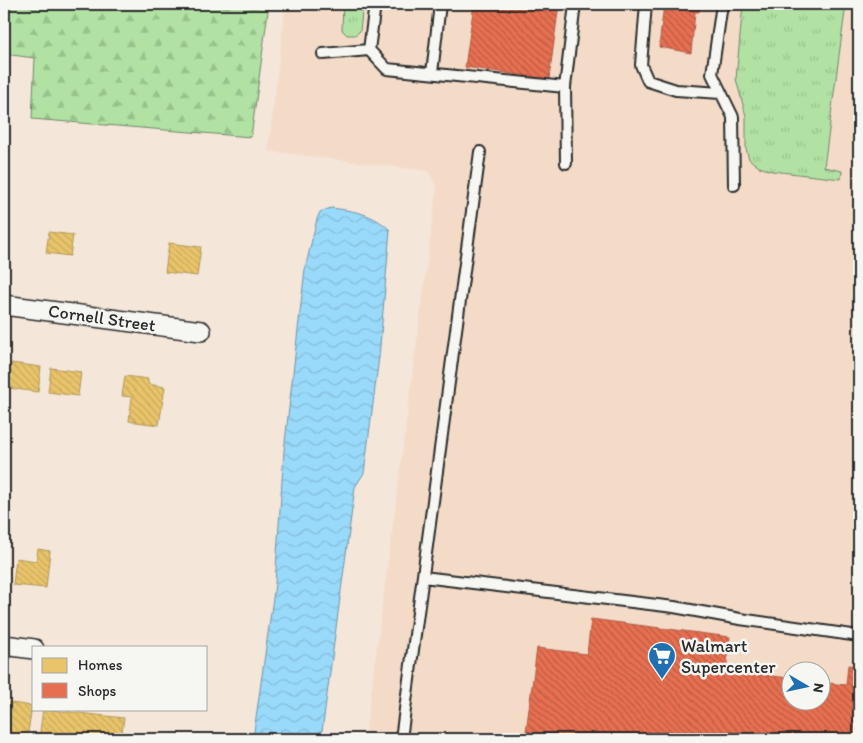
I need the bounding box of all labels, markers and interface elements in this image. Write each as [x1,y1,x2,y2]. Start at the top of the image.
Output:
street label: Cornell Street [47,300,157,336]
place label: Walmart Supercenter [681,635,777,678]
supermarket icon: Walmart Supercenter [647,641,677,680]
legend [32,646,208,710]
text: Homes [78,656,123,674]
north arrow [780,660,830,710]
text: Shops [78,682,117,700]
text: N [809,682,827,694]

